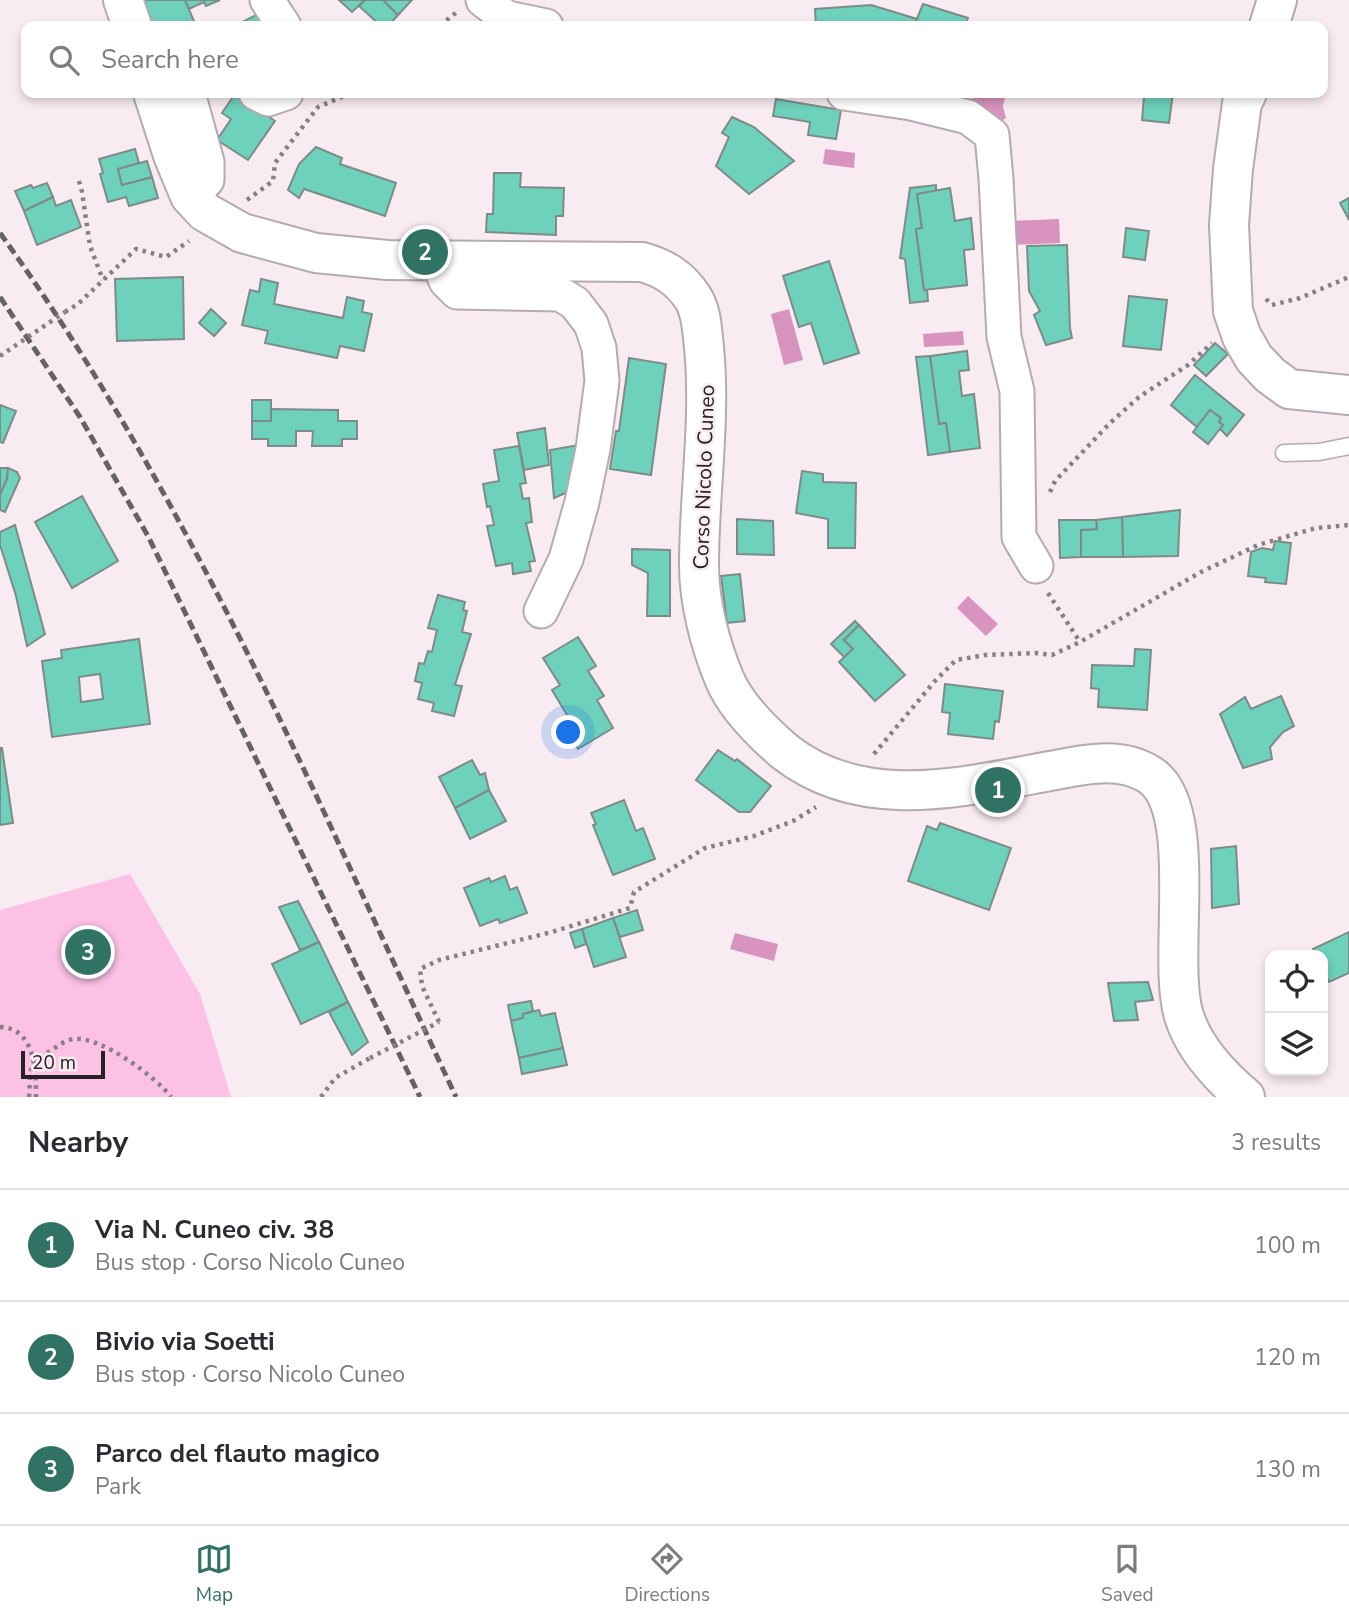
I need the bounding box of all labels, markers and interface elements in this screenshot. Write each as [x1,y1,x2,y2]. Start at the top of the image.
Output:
search box [21,21,1328,98]
icon: search [45,41,83,79]
text: Search here [101,42,239,77]
pin: 2 [402,226,448,278]
street label: Corso Nicolo Cuneo [687,384,721,570]
your location [551,715,585,749]
pin: 1 [975,764,1021,816]
pin: 3 [65,926,111,978]
map controls [1265,950,1328,1076]
button: locate [1265,950,1328,1013]
button: layers [1265,1013,1328,1076]
scale bar [21,1048,105,1080]
text: 20 m [32,1050,76,1076]
text: Nearby [28,1122,128,1163]
text: 3 results [1231,1127,1321,1158]
text: Via N. Cuneo civ. 38 [95,1212,334,1247]
text: 1 [44,1230,58,1261]
text: 100 m [1254,1230,1321,1261]
text: Bus stop · Corso Nicolo Cuneo [95,1247,405,1278]
text: Bivio via Soetti [95,1324,275,1359]
text: 2 [44,1342,58,1373]
text: 120 m [1254,1342,1321,1373]
text: Bus stop · Corso Nicolo Cuneo [95,1359,405,1390]
text: Parco del flauto magico [95,1436,380,1471]
text: 3 [44,1454,58,1485]
text: 130 m [1254,1454,1321,1485]
text: Park [95,1471,141,1502]
tab: Map [195,1540,233,1608]
tab: Directions [624,1540,710,1608]
tab: Saved [1101,1540,1154,1608]

